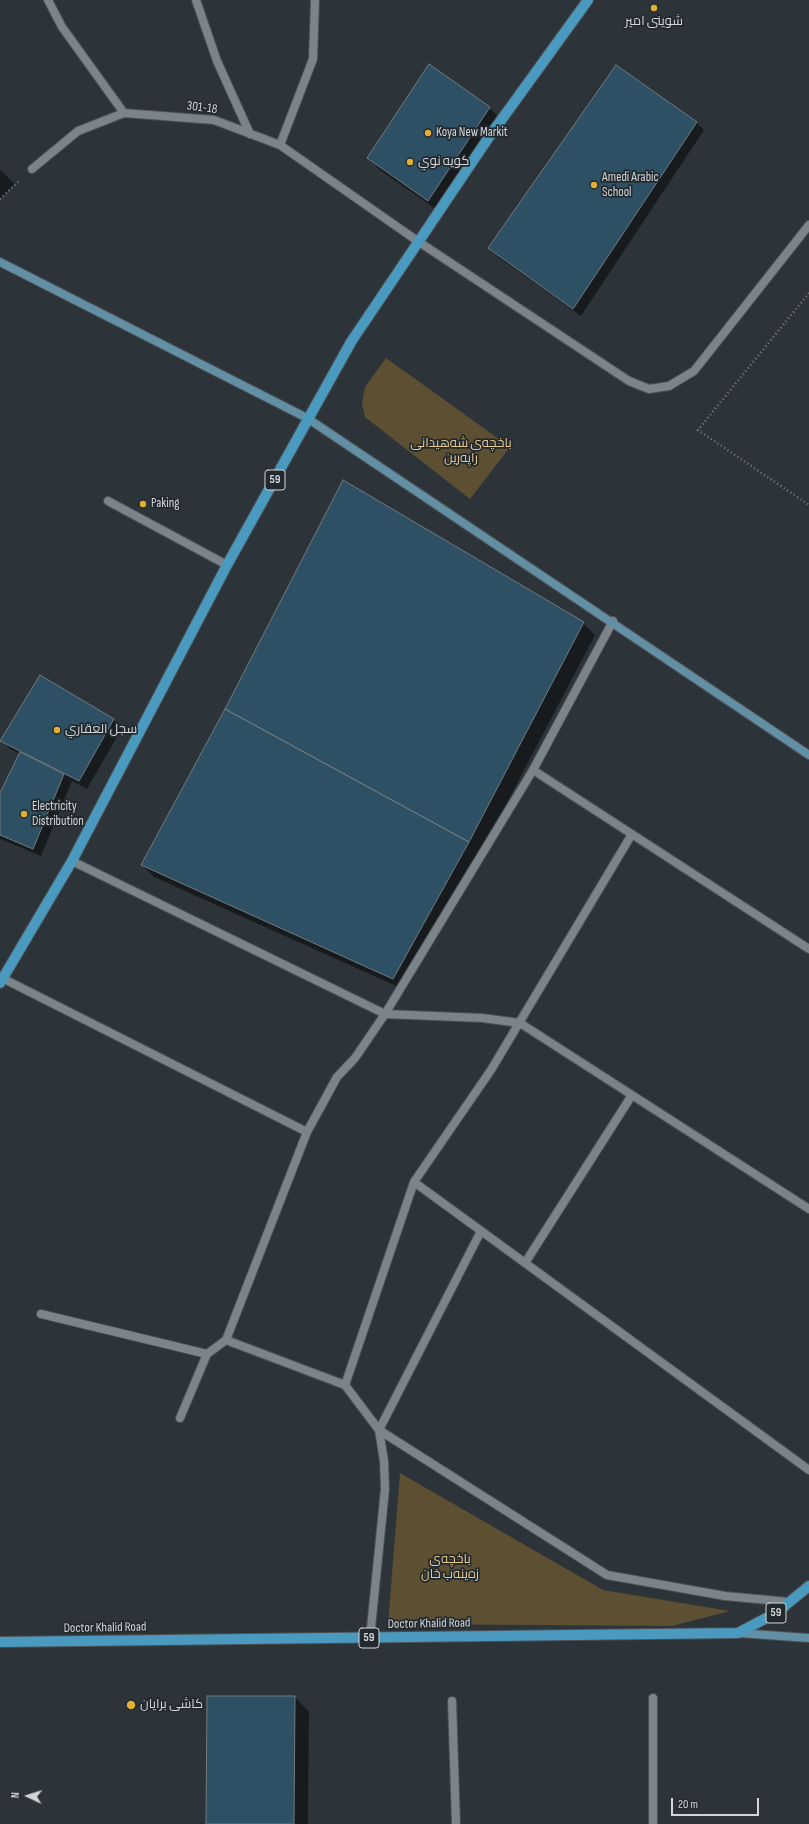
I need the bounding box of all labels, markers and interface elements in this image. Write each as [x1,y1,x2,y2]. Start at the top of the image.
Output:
marker: شوينى امير [649,3,659,13]
place label: شوينى امير [625,14,683,30]
street label: 301-18 [186,98,218,118]
place label: Koya New Markit [436,125,508,141]
marker: Koya New Markit [423,128,433,138]
place label: كويه نوي [418,154,469,170]
marker: كويه نوي [405,157,415,167]
place label: Amedi Arabic School [602,170,659,201]
marker: Amedi Arabic School [589,180,599,190]
park label: باخچه‌ی شه‌هیدانی راپه‌رین [410,436,512,467]
road number: 59 [265,470,285,490]
place label: Paking [151,496,179,512]
marker: Paking [138,499,148,509]
place label: سجل العقاري [65,722,137,738]
marker: سجل العقاري [52,725,62,735]
place label: Electricity Distribution [32,799,84,830]
marker: Electricity Distribution [19,809,29,819]
park label: باخچه‌ی زه‌ینه‌ب خان [421,1552,479,1583]
road number: 59 [766,1603,786,1623]
street label: Doctor Khalid Road [388,1615,470,1633]
street label: Doctor Khalid Road [64,1619,146,1637]
road number: 59 [359,1628,379,1648]
place label: كاشی برایان [140,1697,203,1713]
marker: كاشی برایان [125,1699,137,1711]
north arrow [8,1776,48,1816]
scale bar [673,1790,761,1816]
text: N [9,1792,22,1799]
text: 20 m [678,1797,698,1812]

